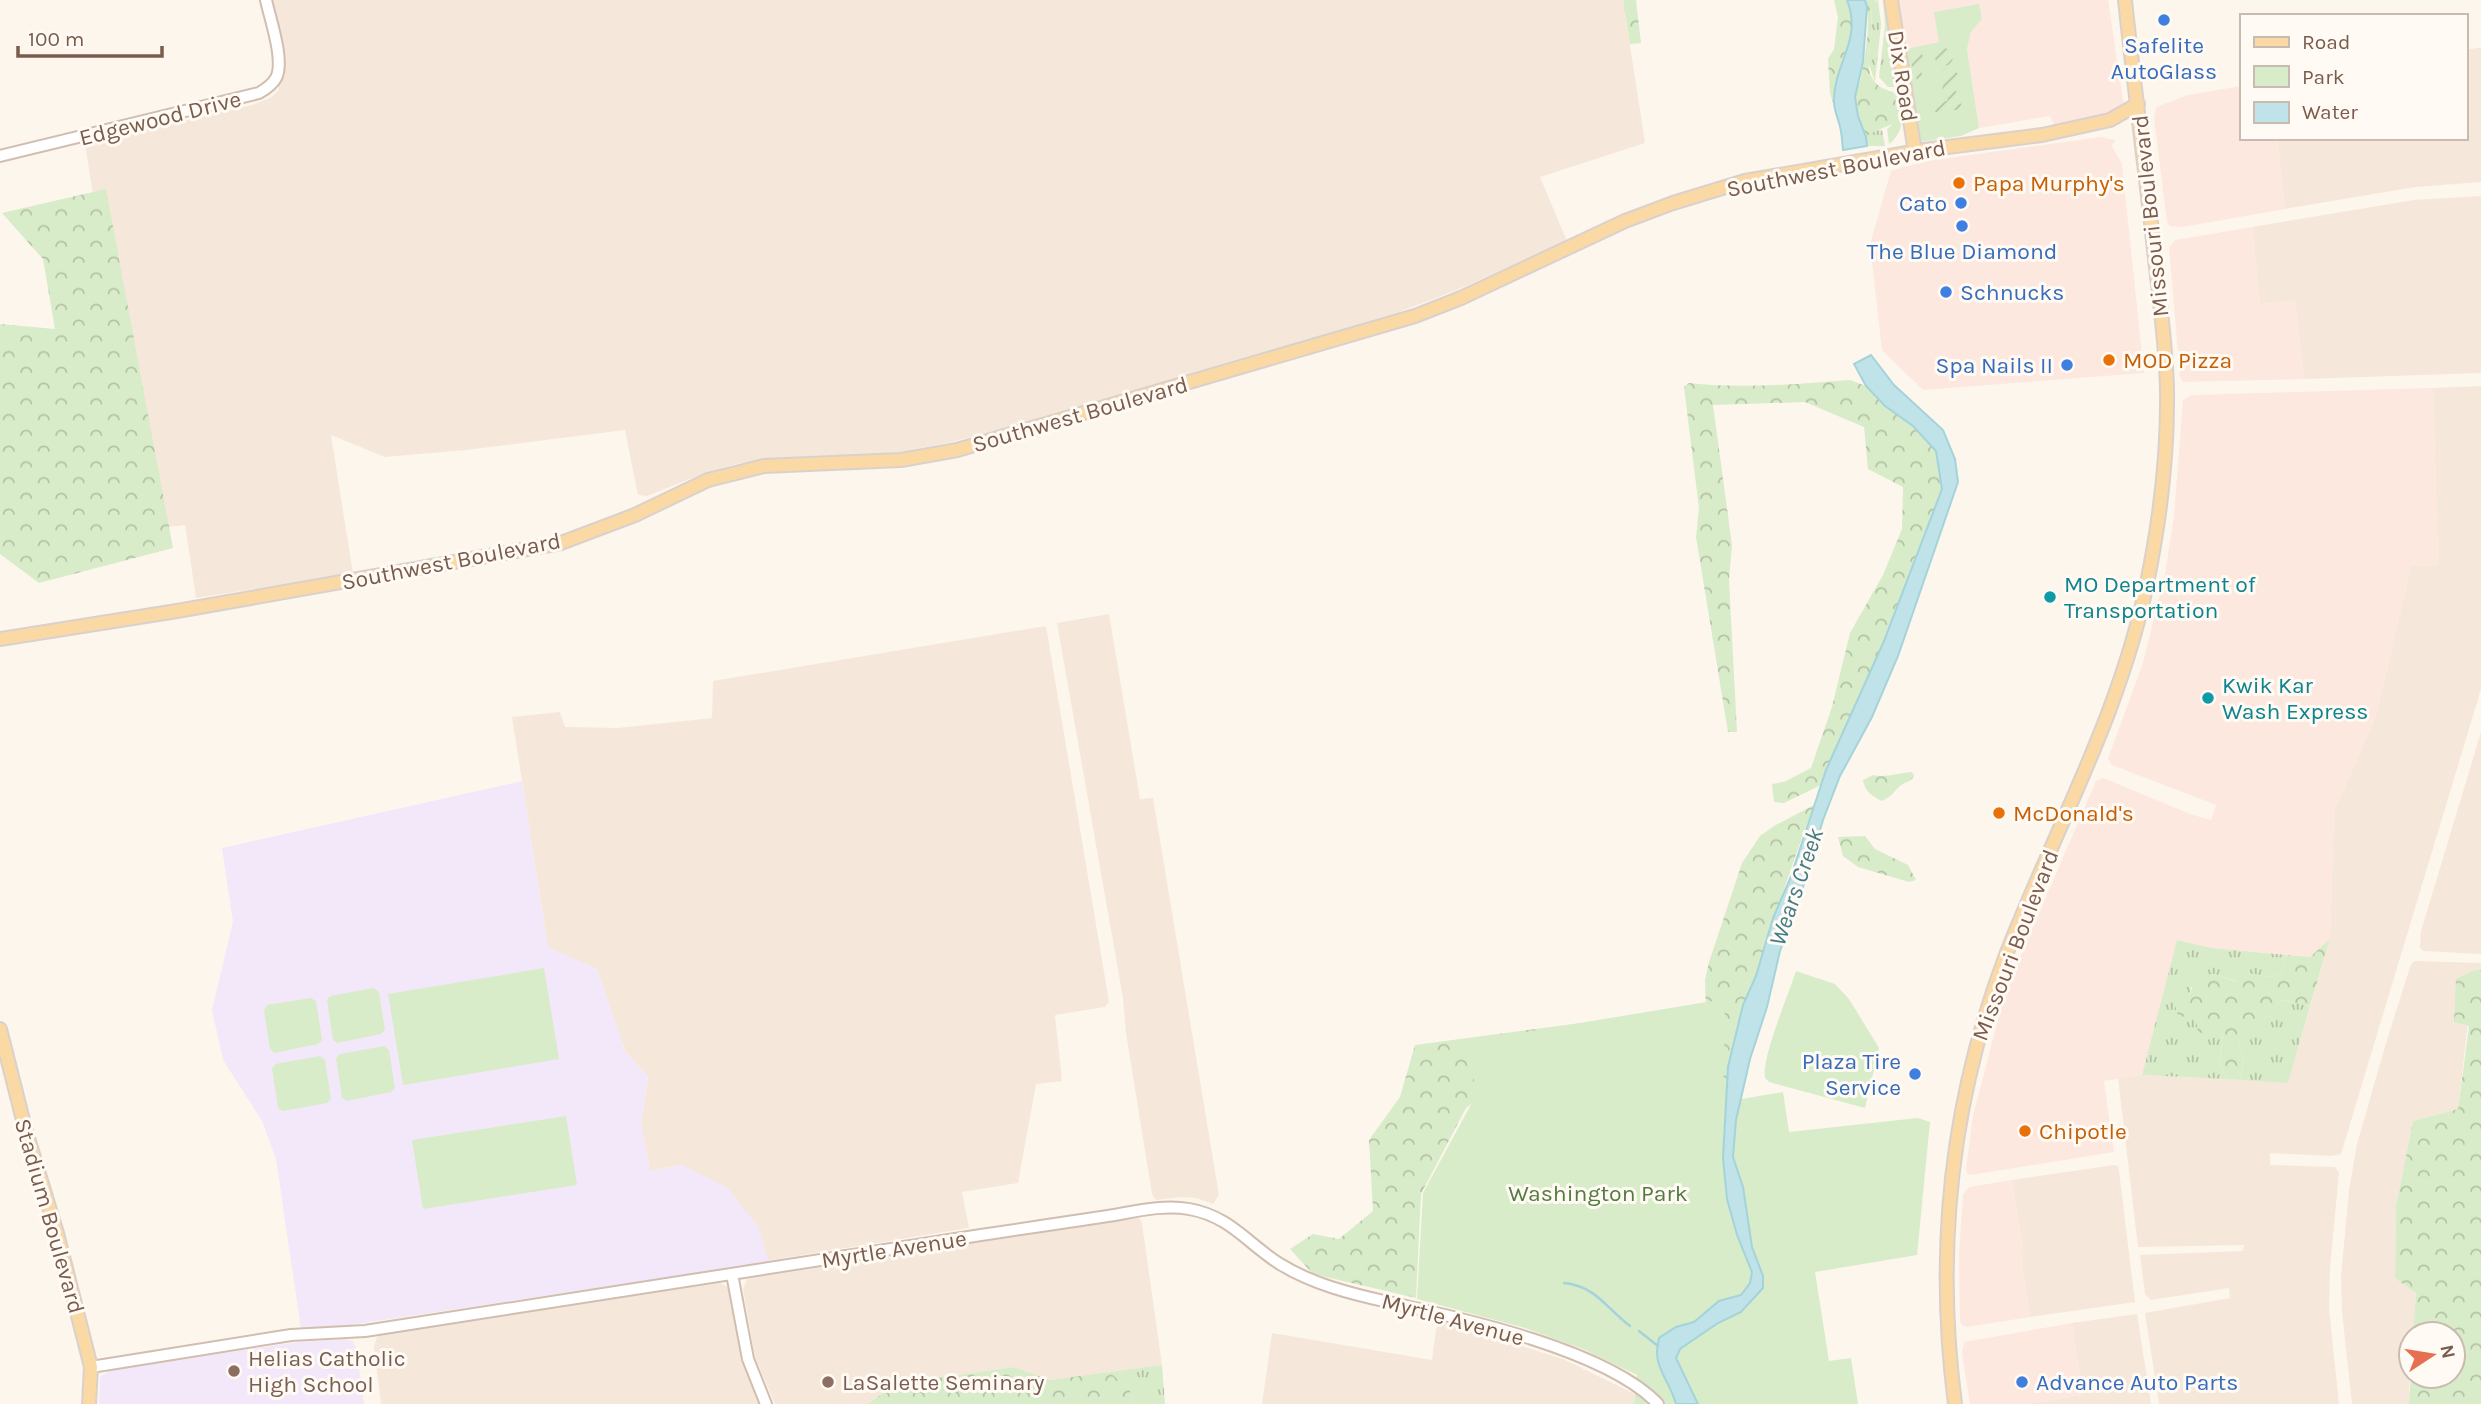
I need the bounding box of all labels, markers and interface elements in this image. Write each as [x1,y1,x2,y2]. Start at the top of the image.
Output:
marker: Safelite AutoGlass [2156,12,2172,28]
scale bar [18,14,161,58]
legend [2240,14,2467,140]
text: 100 m [28,27,85,51]
street label: Dix Road [1882,28,1923,124]
text: Road [2302,30,2350,54]
place label: Safelite AutoGlass [2111,32,2217,85]
text: Park [2302,65,2345,89]
street label: Edgewood Drive [76,85,244,152]
text: Water [2302,100,2358,124]
street label: Missouri Boulevard [2126,114,2175,318]
street label: Southwest Boulevard [1724,134,1948,203]
place label: Papa Murphy's [1973,170,2125,197]
marker: Papa Murphy's [1951,175,1967,191]
place label: Cato [1899,190,1947,217]
marker: Cato [1953,195,1969,211]
marker: The Blue Diamond [1954,218,1970,234]
place label: The Blue Diamond [1867,238,2057,265]
place label: Schnucks [1960,279,2064,306]
marker: Schnucks [1938,284,1954,300]
place label: MOD Pizza [2123,347,2232,374]
place label: Spa Nails II [1935,352,2053,379]
marker: MOD Pizza [2101,352,2117,368]
marker: Spa Nails II [2059,357,2075,373]
street label: Southwest Boulevard [969,371,1191,458]
street label: Southwest Boulevard [339,527,563,596]
place label: MO Department of Transportation [2064,571,2256,624]
marker: MO Department of Transportation [2042,589,2058,605]
place label: Kwik Kar Wash Express [2222,672,2368,725]
marker: Kwik Kar Wash Express [2200,690,2216,706]
place label: McDonald's [2013,800,2134,827]
marker: McDonald's [1991,805,2007,821]
water label: Wears Creek [1763,824,1829,949]
street label: Missouri Boulevard [1967,846,2064,1045]
place label: Plaza Tire Service [1802,1048,1901,1101]
marker: Plaza Tire Service [1907,1066,1923,1082]
street label: Stadium Boulevard [9,1115,90,1317]
place label: Chipotle [2039,1118,2127,1145]
marker: Chipotle [2017,1123,2033,1139]
park label: Washington Park [1508,1180,1688,1207]
street label: Myrtle Avenue [820,1225,969,1274]
street label: Myrtle Avenue [1379,1287,1527,1351]
north arrow [2397,1320,2467,1390]
text: N [2435,1343,2460,1361]
place label: Helias Catholic High School [248,1345,406,1398]
marker: Helias Catholic High School [226,1363,242,1379]
place label: LaSalette Seminary [842,1369,1045,1396]
place label: Advance Auto Parts [2036,1369,2238,1396]
marker: LaSalette Seminary [820,1374,836,1390]
marker: Advance Auto Parts [2014,1374,2030,1390]

